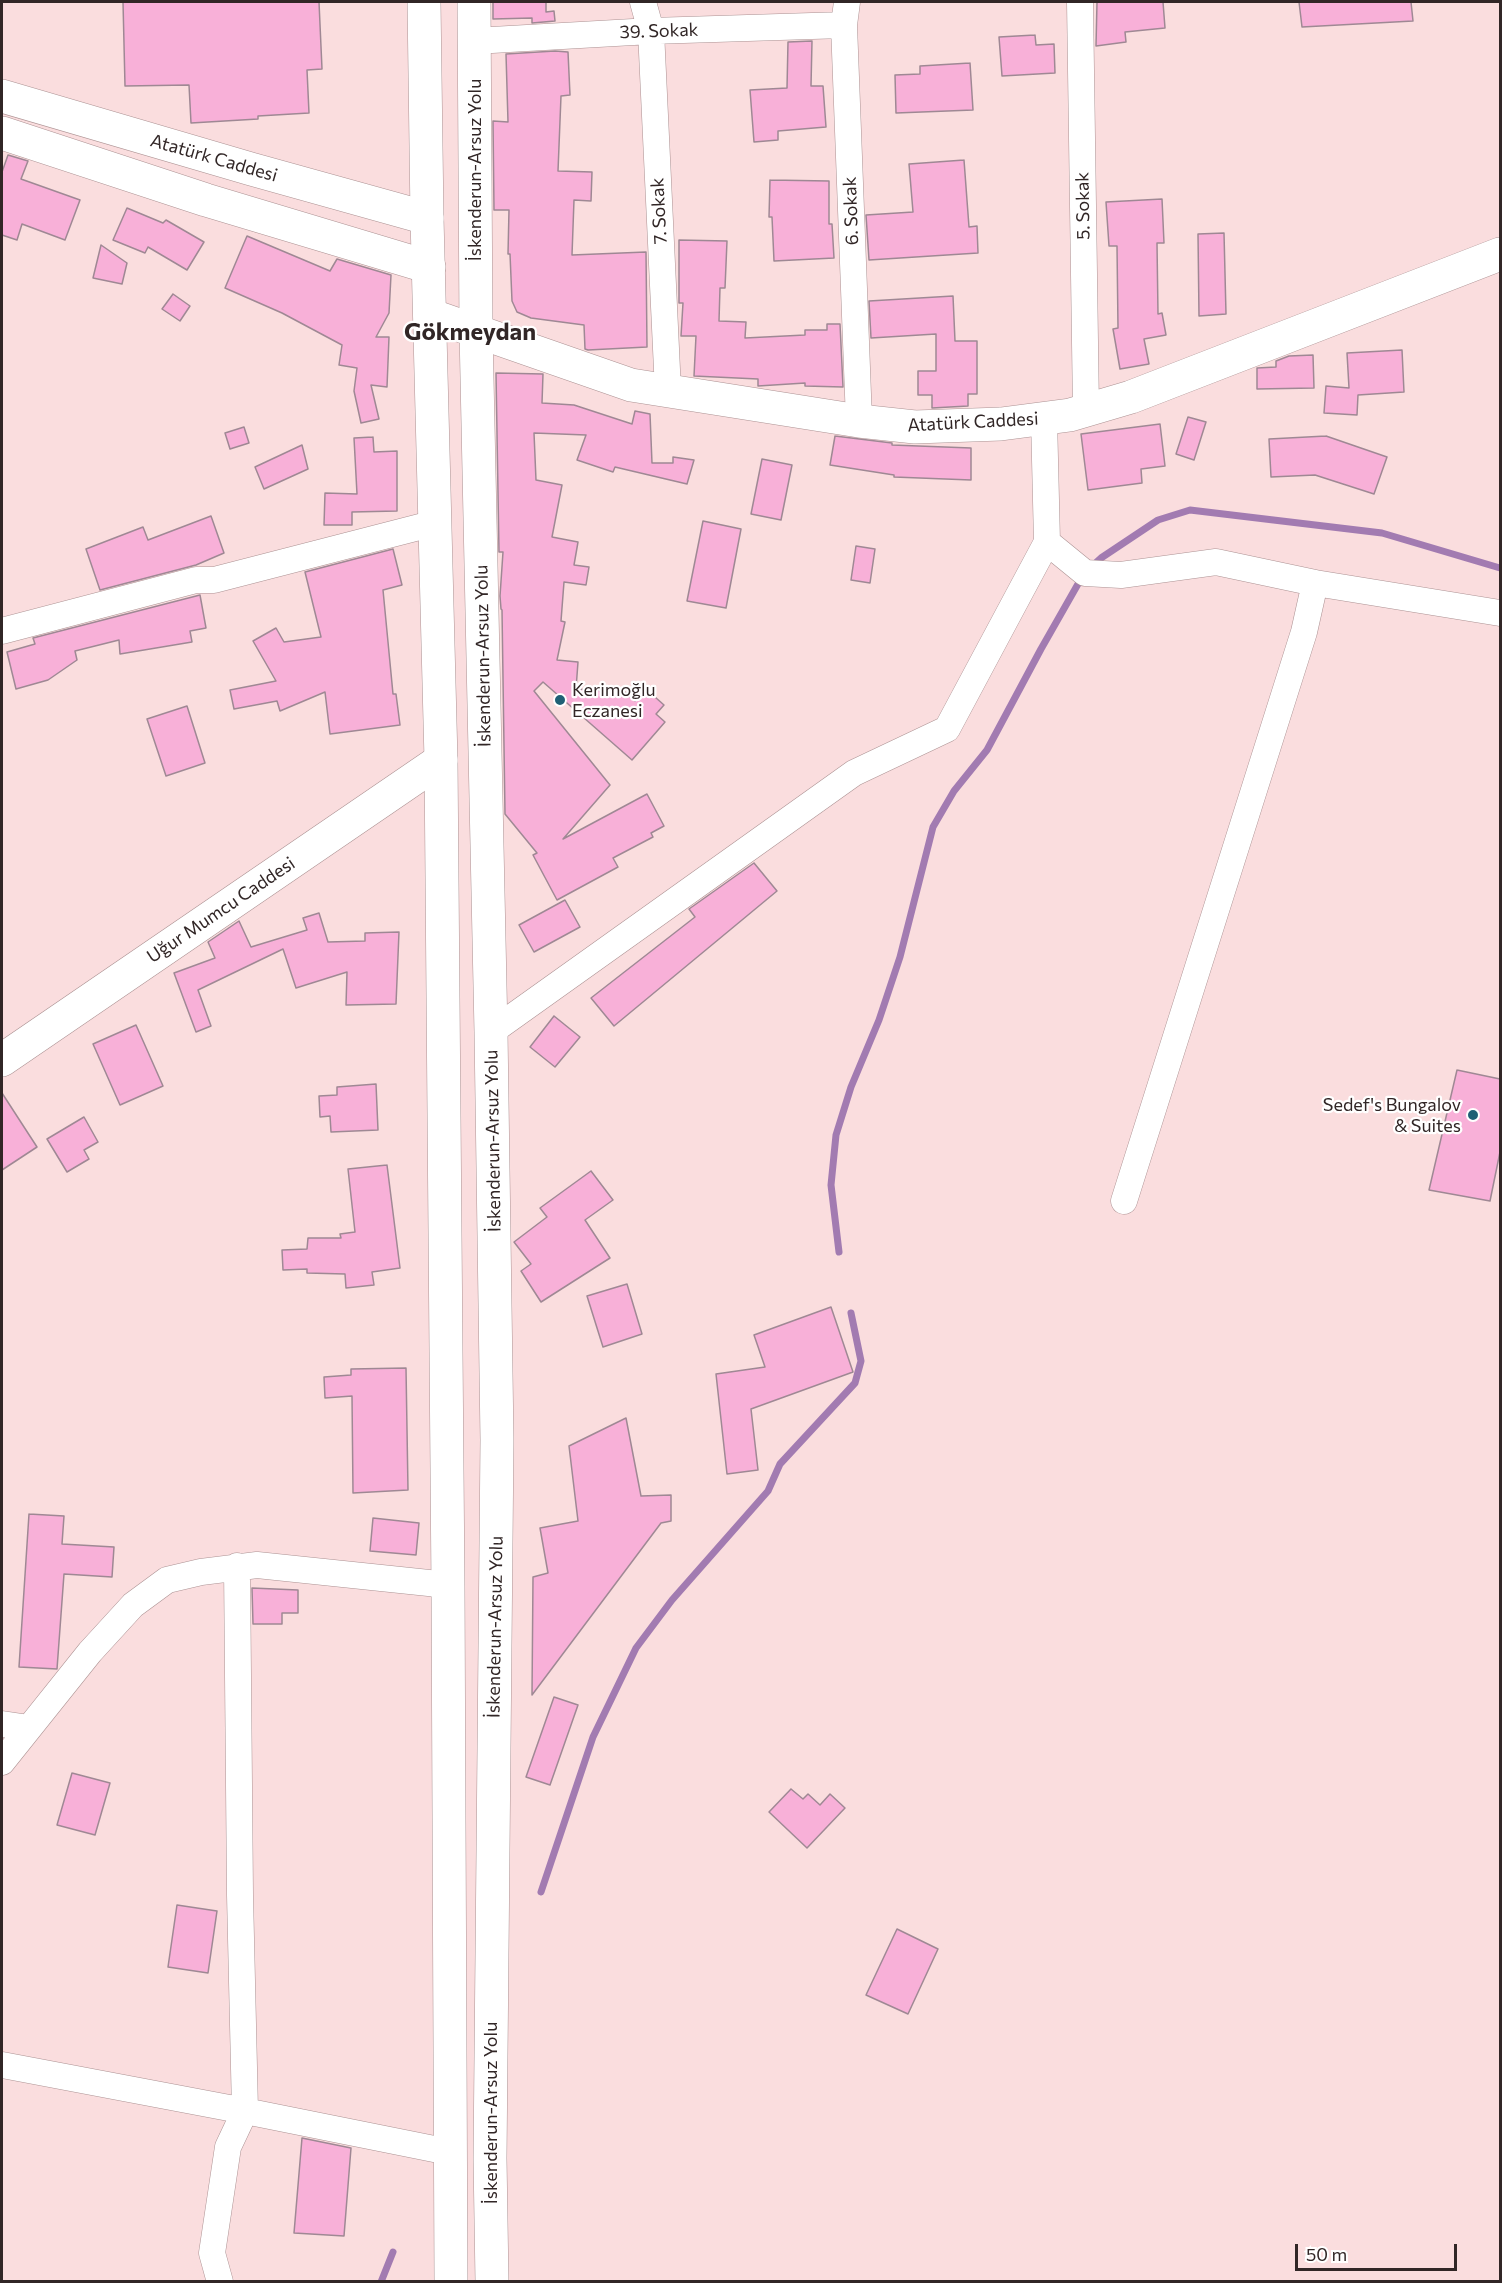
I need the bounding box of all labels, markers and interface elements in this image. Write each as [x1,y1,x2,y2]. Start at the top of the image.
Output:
street label: 39. Sokak [619,19,699,43]
street label: İskenderun-Arsuz Yolu [464,79,486,261]
street label: Atatürk Caddesi [148,130,280,186]
street label: 5. Sokak [1072,172,1094,240]
street label: 6. Sokak [839,176,863,246]
street label: 7. Sokak [646,177,672,245]
district label: Gökmeydan [404,318,536,346]
street label: Atatürk Caddesi [907,408,1039,436]
street label: İskenderun-Arsuz Yolu [471,565,495,747]
place label: Kerimoğlu Eczanesi [572,679,656,722]
marker: Kerimoğlu Eczanesi [553,693,567,707]
street label: Uğur Mumcu Caddesi [143,852,299,968]
street label: İskenderun-Arsuz Yolu [481,1050,505,1232]
place label: Sedef's Bungalov & Suites [1323,1094,1461,1136]
marker: Sedef's Bungalov & Suites [1466,1108,1480,1122]
street label: İskenderun-Arsuz Yolu [483,1536,507,1718]
street label: İskenderun-Arsuz Yolu [480,2022,502,2204]
scale bar [1298,2232,1460,2270]
text: 50 m [1306,2243,1347,2265]

